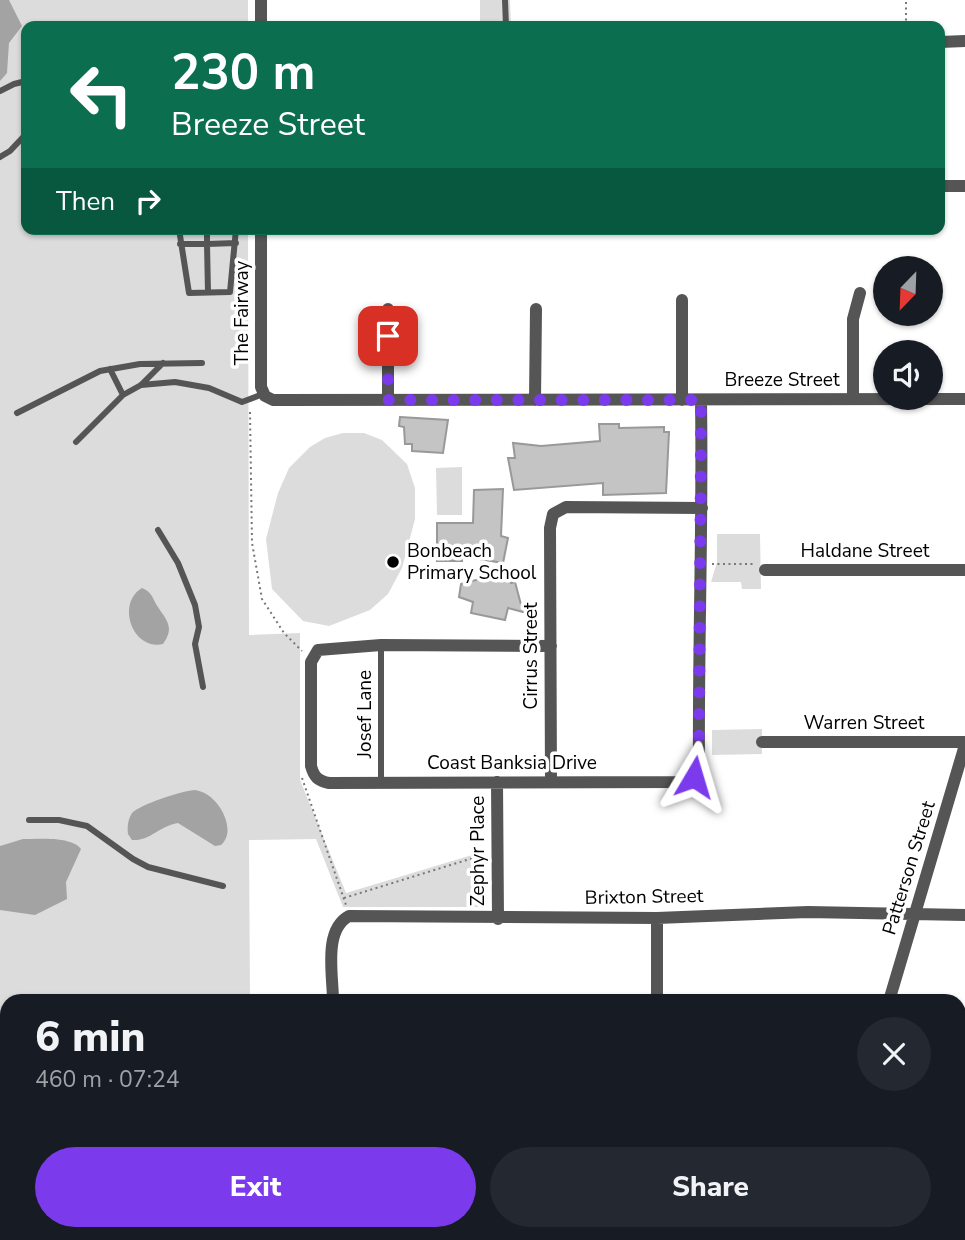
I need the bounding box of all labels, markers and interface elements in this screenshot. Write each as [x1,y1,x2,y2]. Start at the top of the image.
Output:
text: 230 m [171,39,315,106]
icon: left [56,49,147,140]
text: Breeze Street [171,103,365,146]
icon: right [129,182,167,220]
text: Then [56,184,115,219]
north arrow [873,256,943,326]
map controls [873,256,943,410]
street label: The Fairway [229,260,255,365]
pin [358,306,418,366]
icon: arrive [369,317,407,355]
button: sound [873,340,943,410]
street label: Breeze Street [724,367,840,393]
place label: Bonbeach Primary School [407,538,537,586]
street label: Haldane Street [801,538,930,564]
marker: Bonbeach Primary School [385,554,401,570]
street label: Cirrus Street [518,602,544,710]
street label: Josef Lane [352,670,378,759]
street label: Warren Street [803,710,925,736]
position arrow [657,740,731,814]
street label: Coast Banksia Drive [427,750,597,776]
street label: Zephyr Place [465,796,491,906]
street label: Patterson Street [876,798,942,938]
street label: Brixton Street [584,883,704,911]
text: 6 min [35,1009,145,1066]
button: close [857,1017,931,1091]
text: 460 m · 07:24 [35,1064,180,1095]
button: Exit [35,1147,476,1227]
button: Share [490,1147,931,1227]

